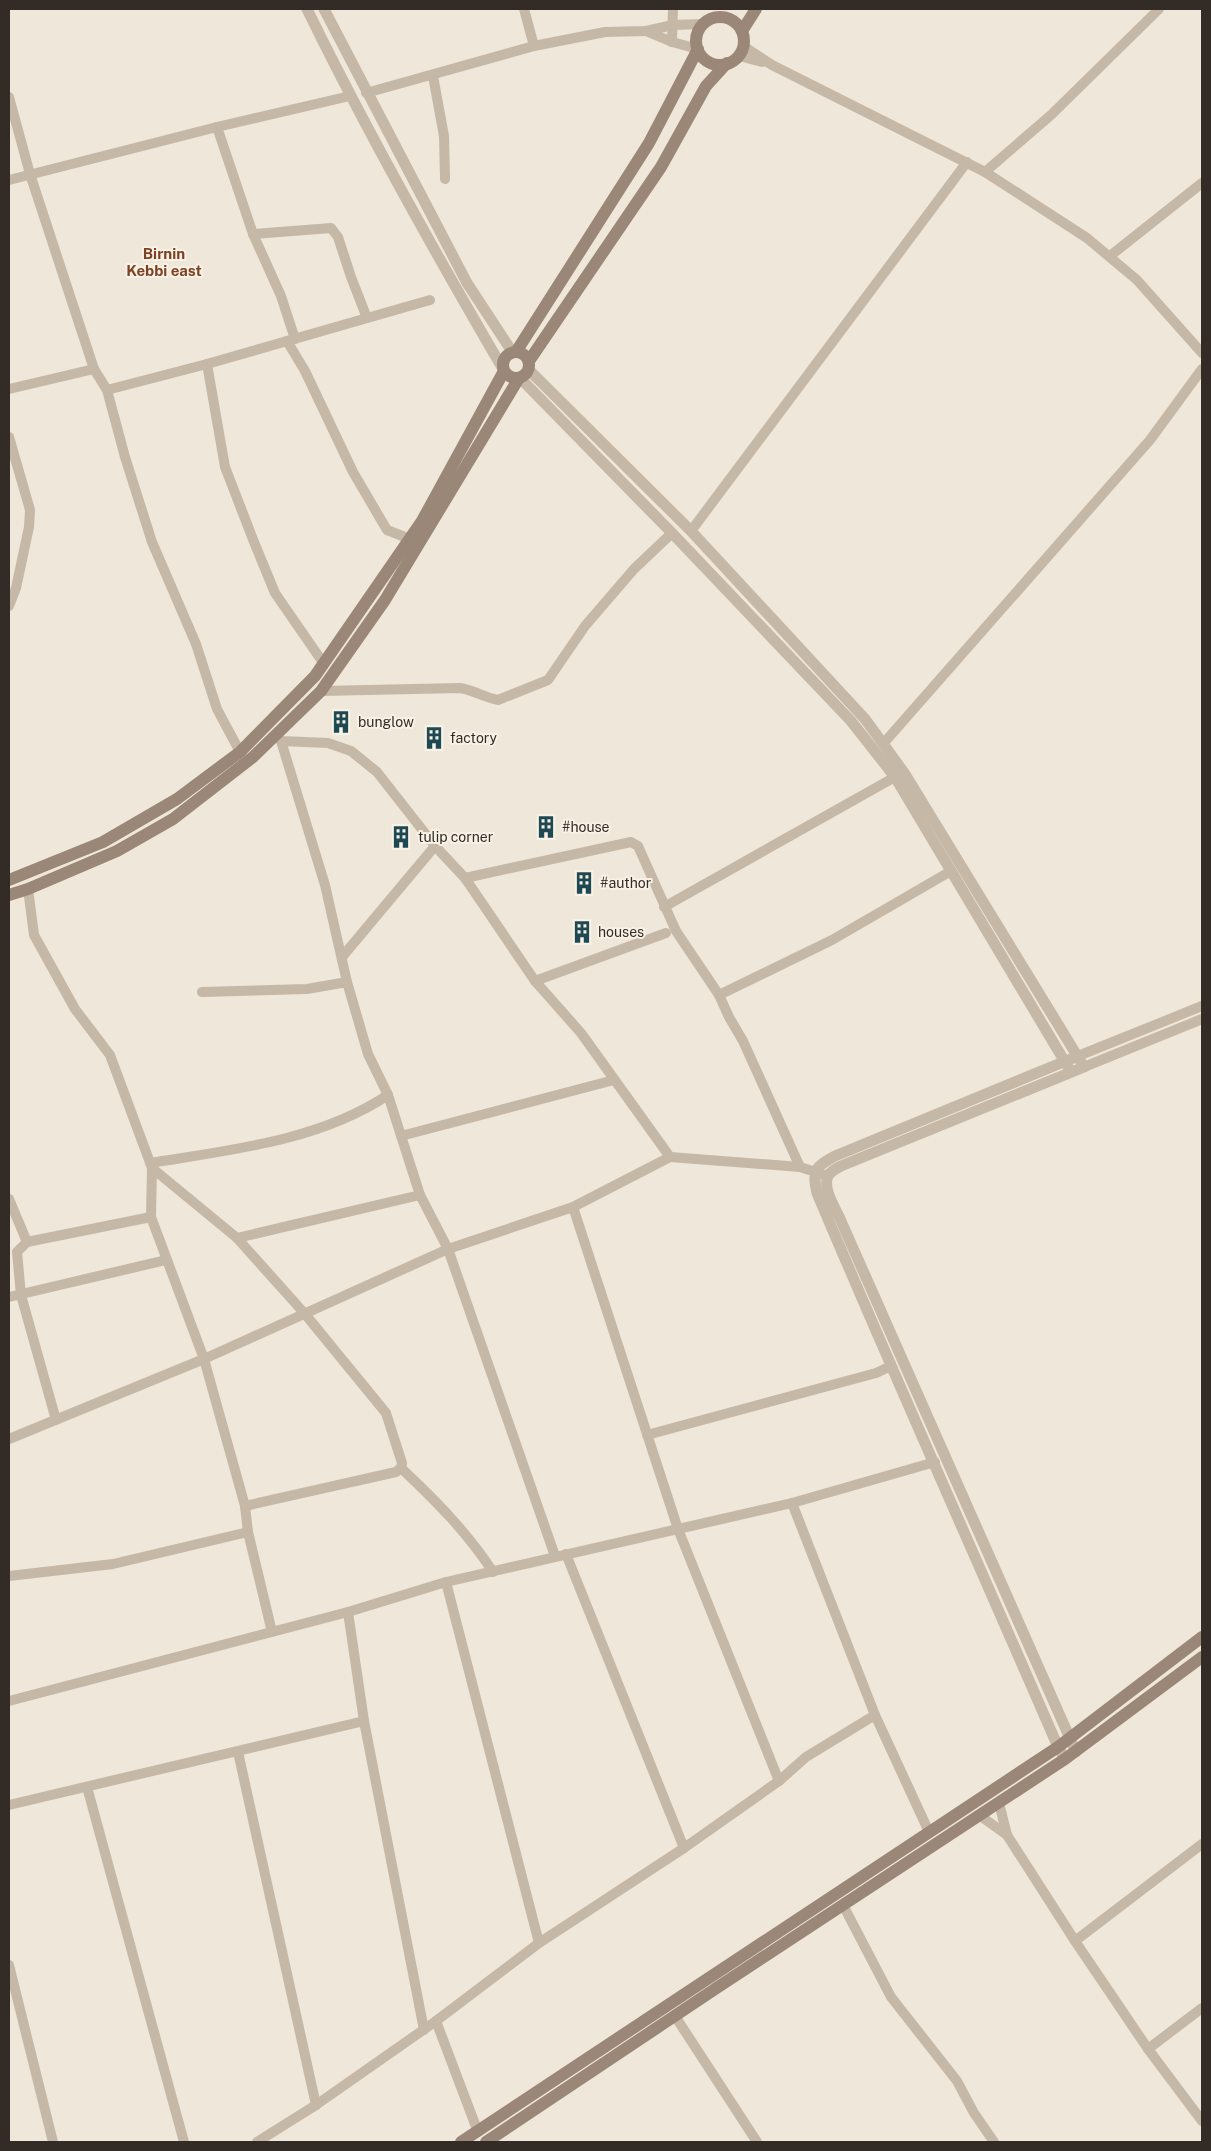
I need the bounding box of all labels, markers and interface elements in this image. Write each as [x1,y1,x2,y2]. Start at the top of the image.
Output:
district label: Birnin Kebbi east [126,245,202,279]
building icon: bunglow [328,709,354,735]
place label: bunglow [358,714,414,730]
building icon: factory [421,725,447,751]
place label: factory [450,730,497,746]
building icon: #house [533,814,559,840]
place label: #house [562,819,610,835]
building icon: tulip corner [388,824,414,850]
place label: tulip corner [418,829,493,845]
building icon: #author [571,870,597,896]
place label: #author [600,875,651,891]
building icon: houses [569,919,595,945]
place label: houses [598,924,644,940]

